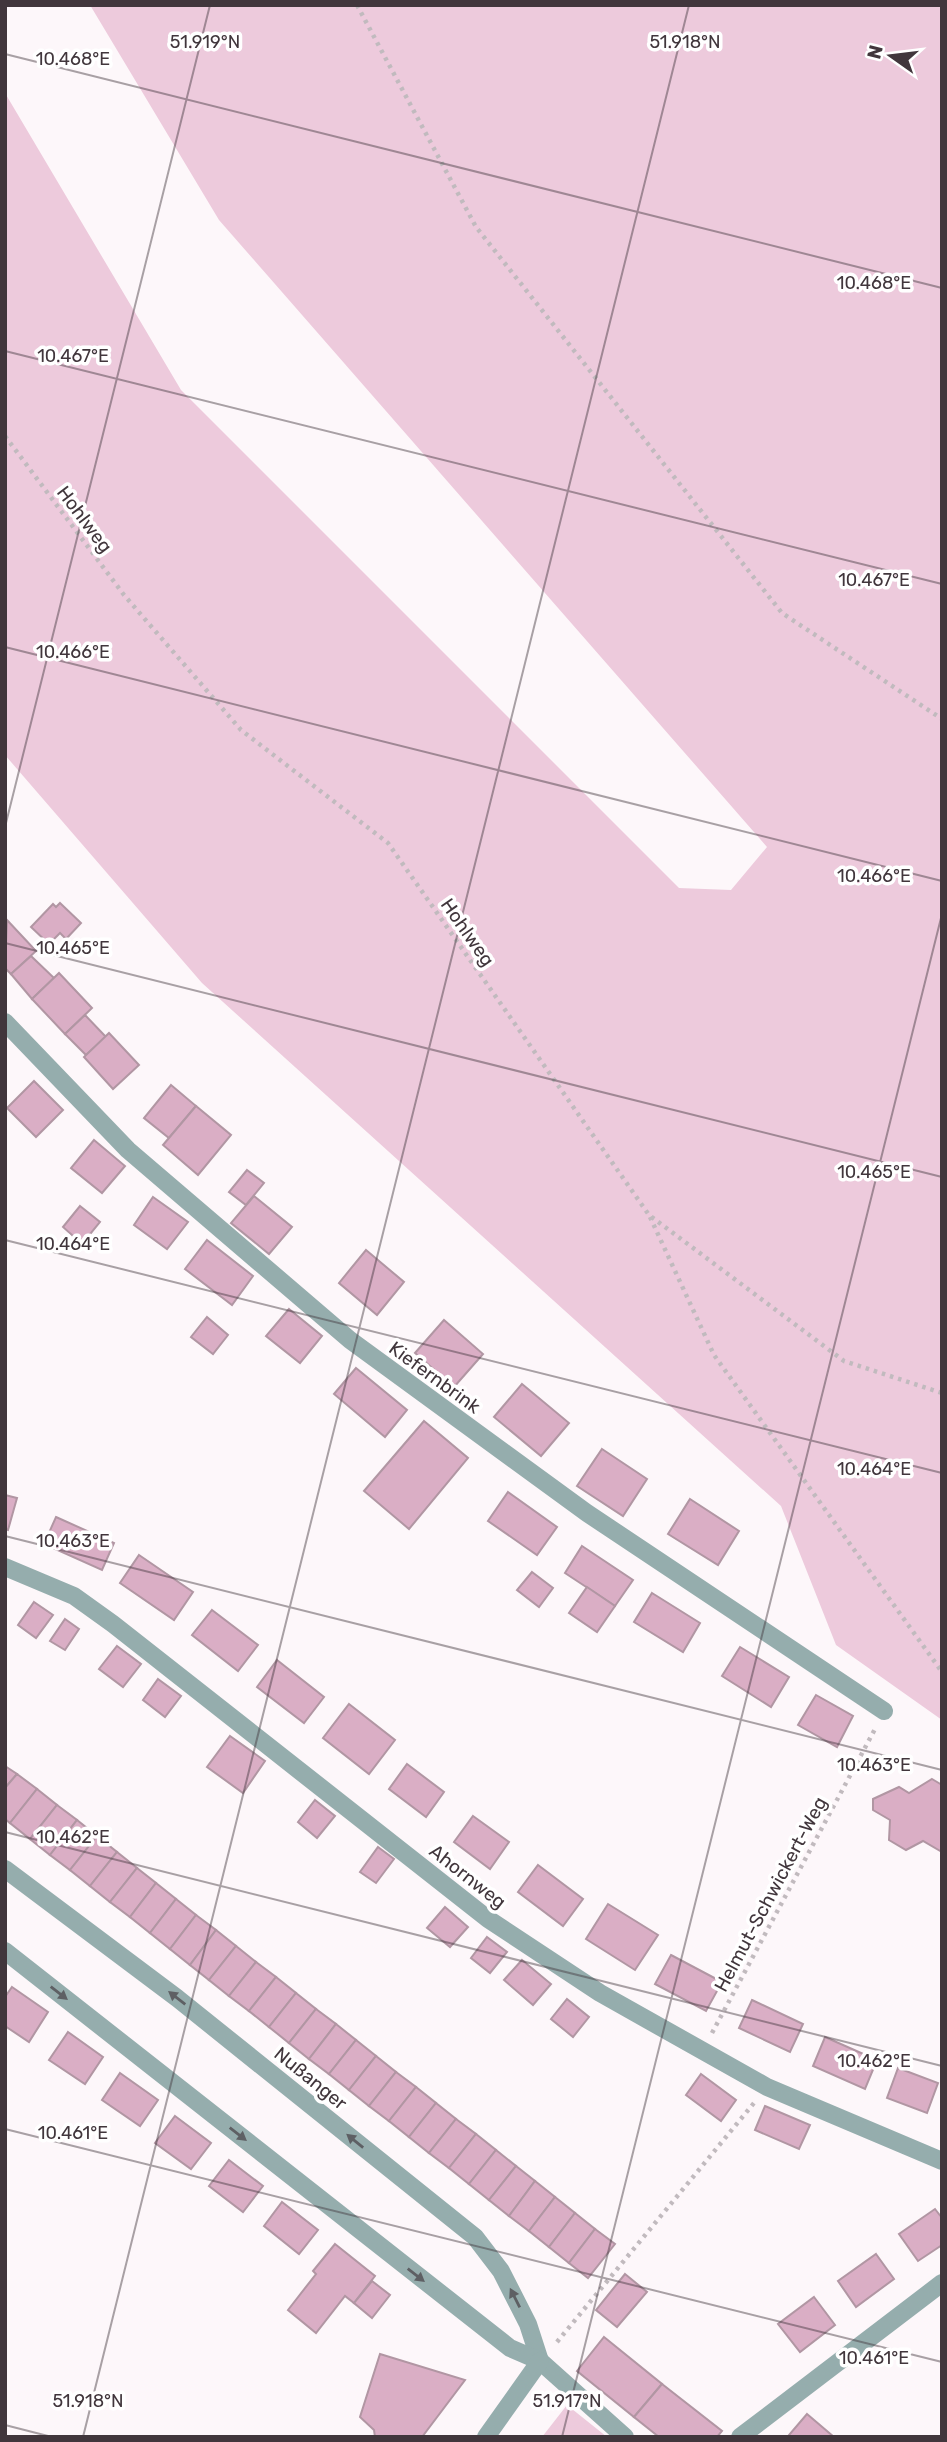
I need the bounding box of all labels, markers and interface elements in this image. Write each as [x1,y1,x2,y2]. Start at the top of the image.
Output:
north arrow [856,21,926,91]
text: 51.919°N [170,31,240,53]
text: 51.918°N [649,31,721,53]
text: N [862,43,888,61]
text: 10.468°E [36,48,110,70]
text: 10.468°E [837,272,911,294]
text: 10.467°E [37,345,109,367]
street label: Hohlweg [52,481,117,557]
text: 10.467°E [838,569,910,591]
text: 10.466°E [36,641,110,663]
text: 10.466°E [837,865,911,887]
street label: Hohlweg [436,894,499,971]
text: 10.465°E [36,937,110,959]
text: 10.465°E [837,1161,911,1183]
text: 10.464°E [36,1233,110,1255]
street label: Kiefernbrink [384,1337,485,1418]
text: 10.464°E [837,1458,911,1480]
text: 10.463°E [36,1530,110,1552]
text: 10.463°E [837,1754,911,1776]
street label: Helmut-Schwickert-Weg [709,1793,832,1996]
text: 10.462°E [36,1826,110,1848]
street label: Ahornweg [425,1839,511,1913]
one-way arrow [49,1986,67,2001]
one-way arrow [169,1991,187,2006]
street label: Nußanger [270,2042,352,2115]
text: 10.462°E [837,2050,911,2072]
text: 10.461°E [38,2122,108,2144]
one-way arrow [228,2126,246,2141]
one-way arrow [346,2133,364,2148]
one-way arrow [407,2267,425,2282]
one-way arrow [509,2288,520,2308]
text: 10.461°E [839,2347,909,2369]
text: 51.918°N [52,2390,124,2412]
text: 51.917°N [533,2390,601,2412]

